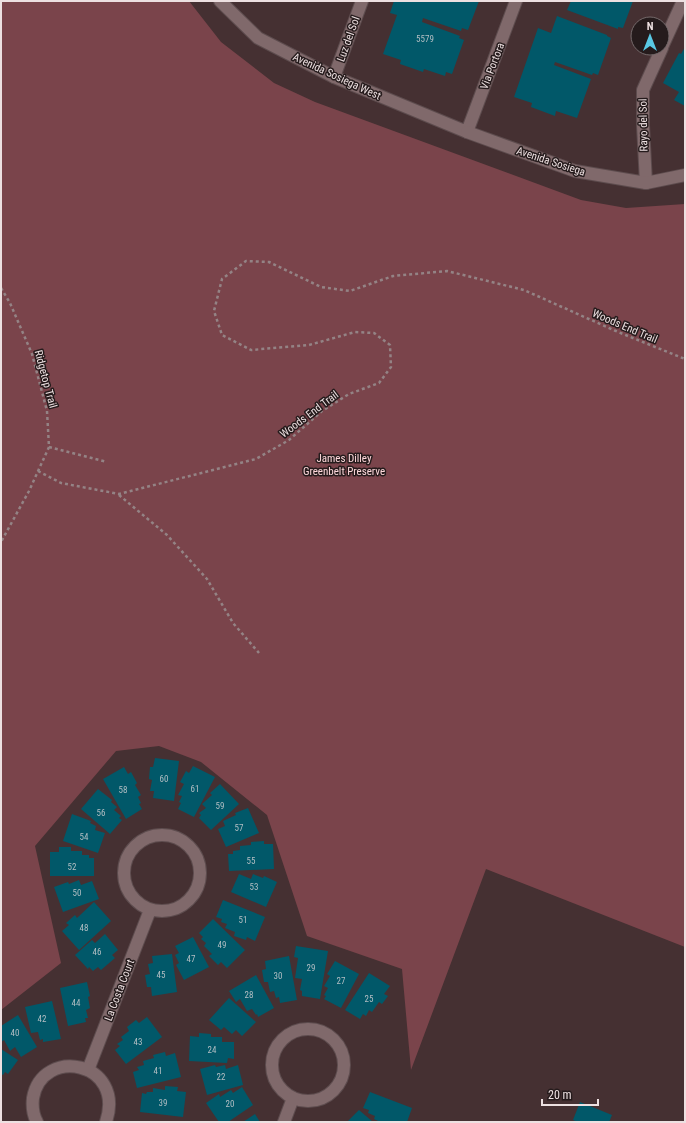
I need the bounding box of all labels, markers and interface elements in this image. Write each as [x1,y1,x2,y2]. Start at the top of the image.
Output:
street label: Luz del Sol [334,15,363,64]
north arrow [630,16,670,56]
text: N [647,20,654,33]
house number: 5579 [416,34,434,44]
street label: Via Portora [478,41,507,91]
street label: Avenida Sosiega West [291,50,383,103]
street label: Rayo del Sol [637,98,650,152]
street label: Avenida Sosiega [515,144,587,179]
street label: Woods End Trail [590,307,659,346]
street label: Ridgetop Trail [32,349,60,410]
street label: Woods End Trail [278,388,341,441]
park label: James Dilley Greenbelt Preserve [303,452,385,478]
house number: 60 [160,774,168,784]
house number: 61 [191,784,199,794]
house number: 58 [119,785,127,795]
house number: 59 [216,801,224,811]
house number: 56 [97,808,105,818]
house number: 57 [235,823,244,833]
house number: 54 [80,832,89,842]
house number: 55 [247,856,256,866]
house number: 52 [68,862,77,872]
house number: 53 [250,882,258,892]
house number: 50 [73,888,81,898]
house number: 51 [239,915,247,925]
house number: 48 [80,923,88,933]
house number: 49 [218,940,226,950]
house number: 46 [93,947,101,957]
house number: 47 [187,954,196,964]
street label: La Costa Court [102,958,137,1023]
house number: 29 [307,963,315,973]
house number: 45 [157,970,166,980]
house number: 30 [274,971,282,981]
house number: 27 [337,976,346,986]
house number: 28 [245,990,253,1000]
house number: 25 [365,994,374,1004]
house number: 44 [72,998,81,1008]
house number: 42 [38,1014,47,1024]
house number: 40 [11,1028,19,1038]
house number: 43 [134,1037,142,1047]
house number: 24 [208,1045,217,1055]
house number: 41 [154,1066,162,1076]
house number: 22 [217,1072,226,1082]
scale bar [542,1081,598,1107]
text: 20 m [548,1088,572,1102]
house number: 39 [159,1098,167,1108]
house number: 20 [226,1099,234,1109]

